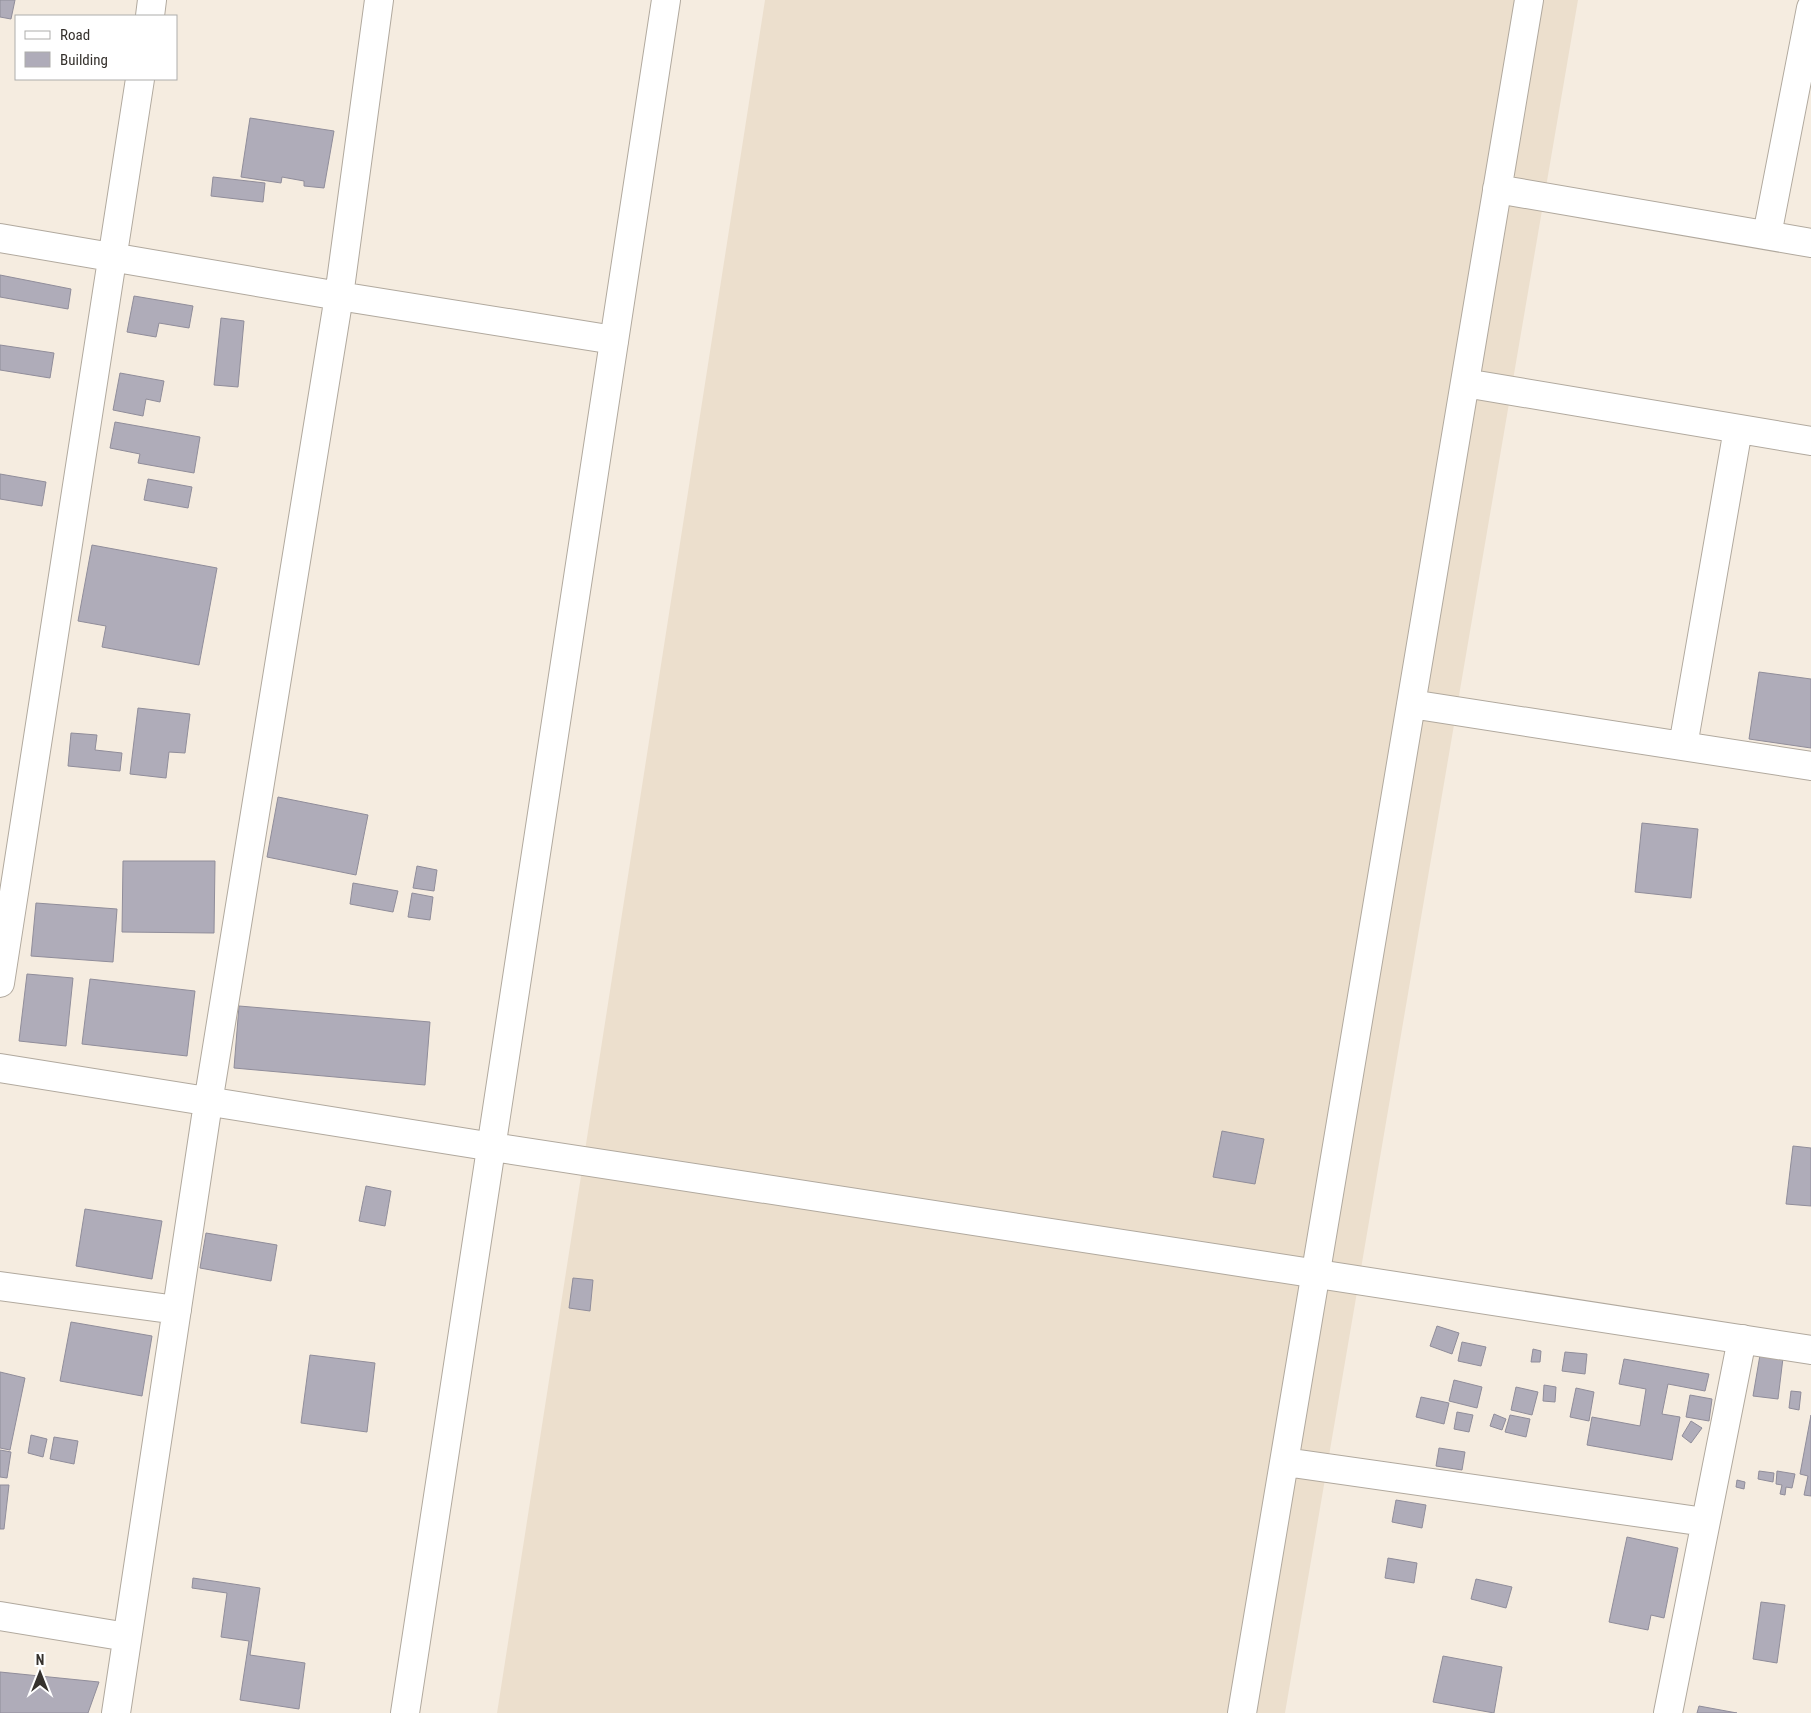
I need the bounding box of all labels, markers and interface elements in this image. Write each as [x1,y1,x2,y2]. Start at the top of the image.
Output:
legend [15,15,178,80]
text: Road [60,26,90,44]
text: Building [60,51,108,69]
north arrow [15,1648,65,1698]
text: N [36,1652,44,1668]

